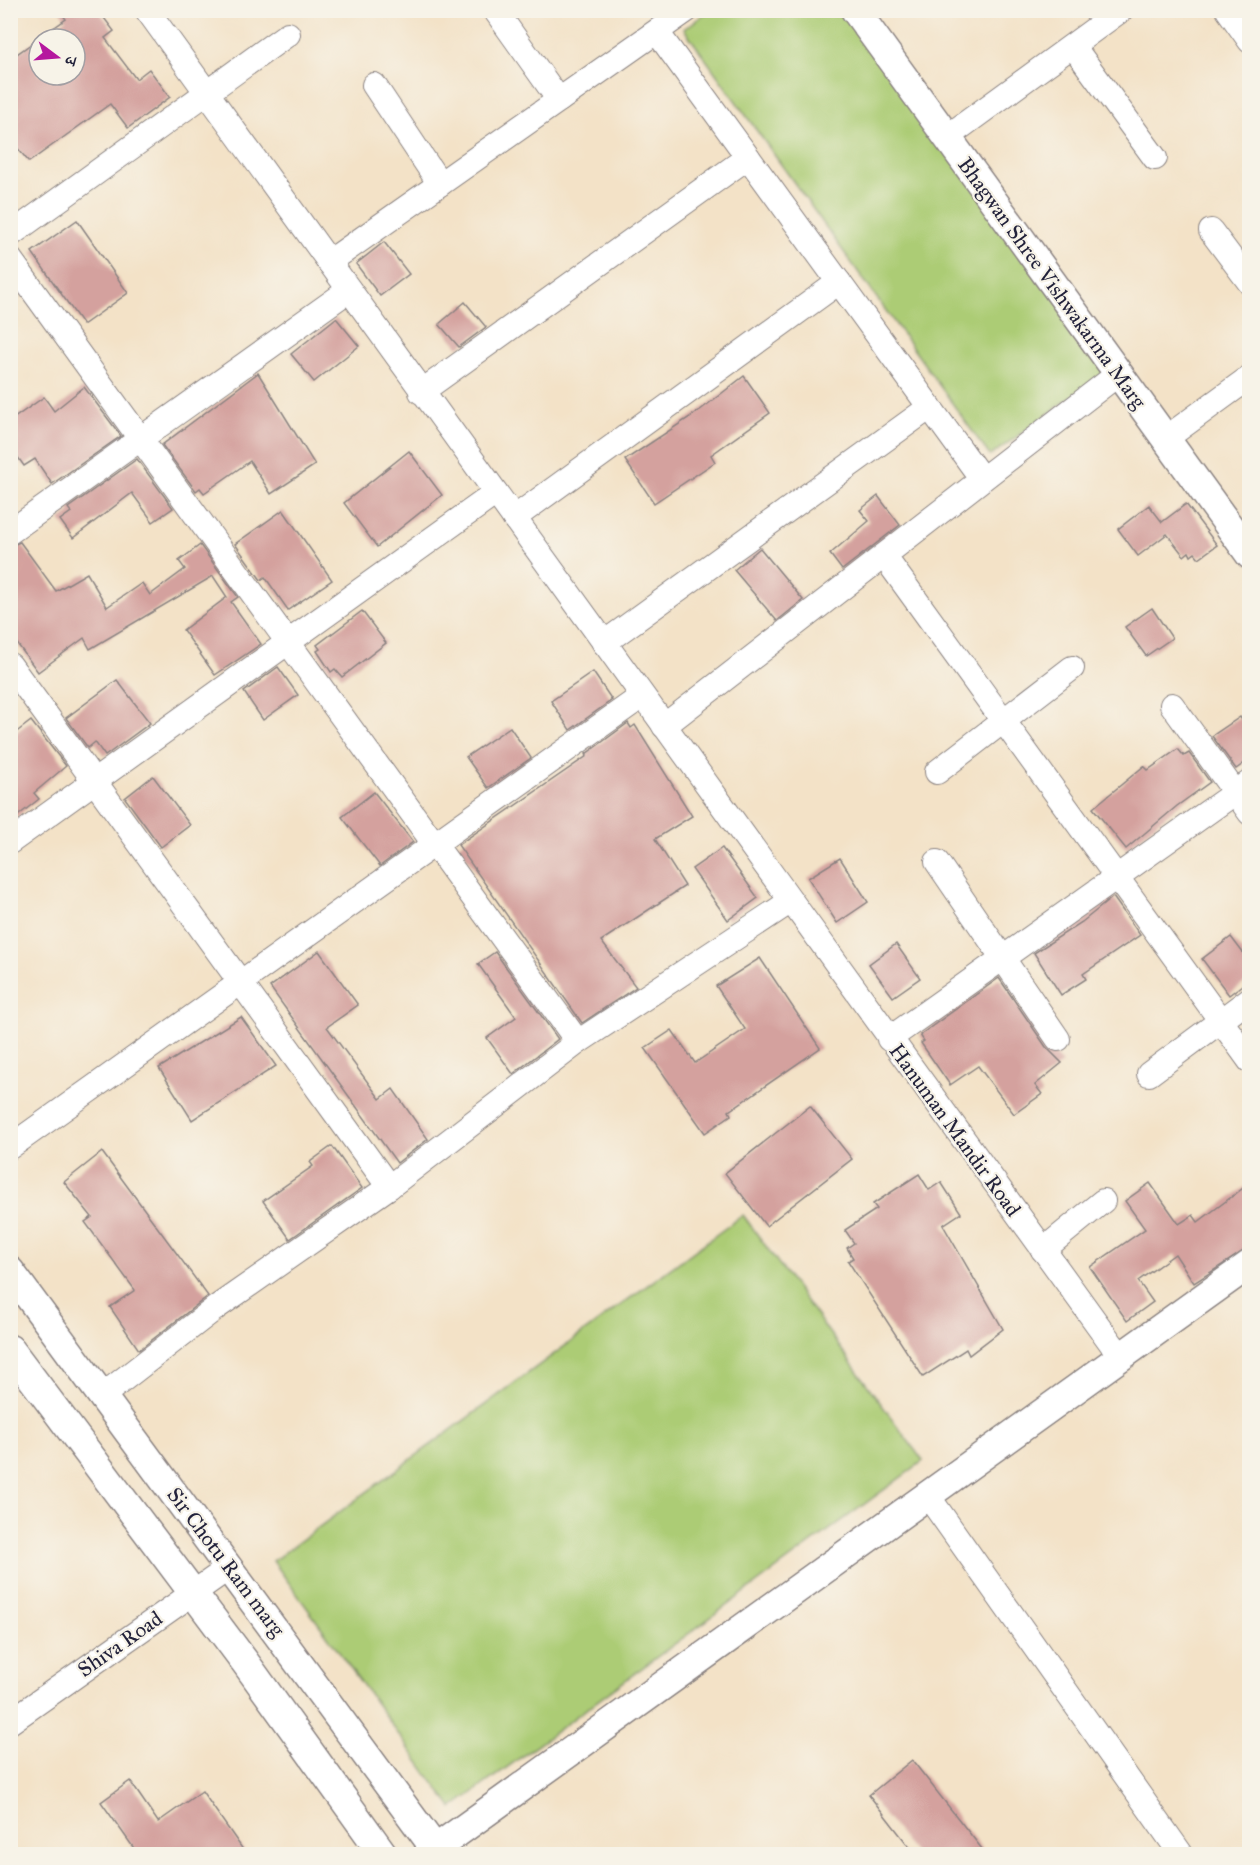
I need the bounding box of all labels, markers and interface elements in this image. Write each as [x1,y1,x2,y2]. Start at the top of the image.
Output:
north arrow [27,27,87,87]
text: उ [60,53,81,69]
street label: Bhagwan Shree Vishwakarma Marg [952,152,1152,414]
street label: Hanuman Mandir Road [884,1039,1027,1222]
street label: Sir Chotu Ram marg [161,1482,291,1642]
street label: Shiva Road [73,1605,168,1683]

